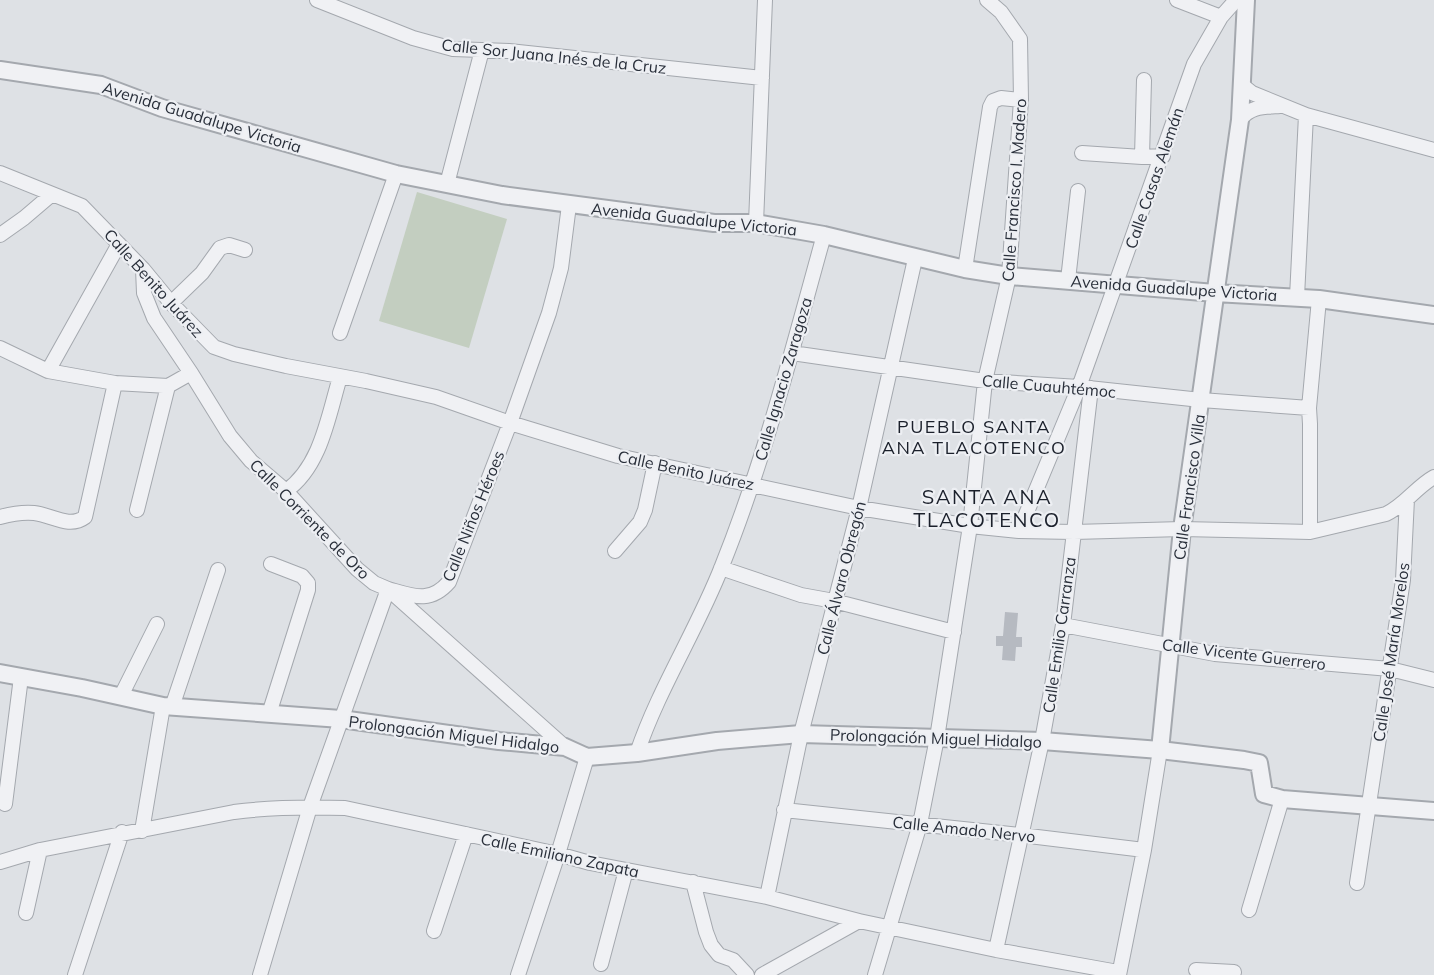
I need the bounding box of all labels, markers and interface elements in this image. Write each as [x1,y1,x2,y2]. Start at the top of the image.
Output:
street label: Calle Sor Juana Inés de la Cruz [441,34,667,78]
street label: Avenida Guadalupe Victoria [100,77,304,157]
street label: Calle Francisco I. Madero [998,98,1030,282]
street label: Calle Casas Alemán [1120,105,1188,251]
street label: Avenida Guadalupe Victoria [590,198,798,240]
street label: Calle Benito Juárez [100,225,208,341]
street label: Avenida Guadalupe Victoria [1070,271,1278,305]
street label: Calle Ignacio Zaragoza [750,295,816,463]
street label: Calle Cuauhtémoc [981,370,1117,402]
street label: Calle Francisco Villa [1169,413,1209,561]
district label: PUEBLO SANTA ANA TLACOTENCO [882,415,1066,459]
street label: Calle Benito Juárez [616,446,756,494]
street label: Calle Niños Héroes [438,447,508,584]
street label: Calle Corriente de Oro [246,455,374,583]
district label: SANTA ANA TLACOTENCO [913,484,1061,532]
street label: Calle Álvaro Obregón [812,499,870,657]
street label: Calle Emilio Carranza [1038,556,1080,714]
street label: Calle José María Morelos [1369,561,1413,743]
street label: Calle Vicente Guerrero [1161,634,1327,674]
street label: Prolongación Miguel Hidalgo [348,711,560,757]
street label: Prolongación Miguel Hidalgo [830,724,1042,752]
street label: Calle Amado Nervo [892,812,1036,846]
street label: Calle Emiliano Zapata [479,828,641,882]

